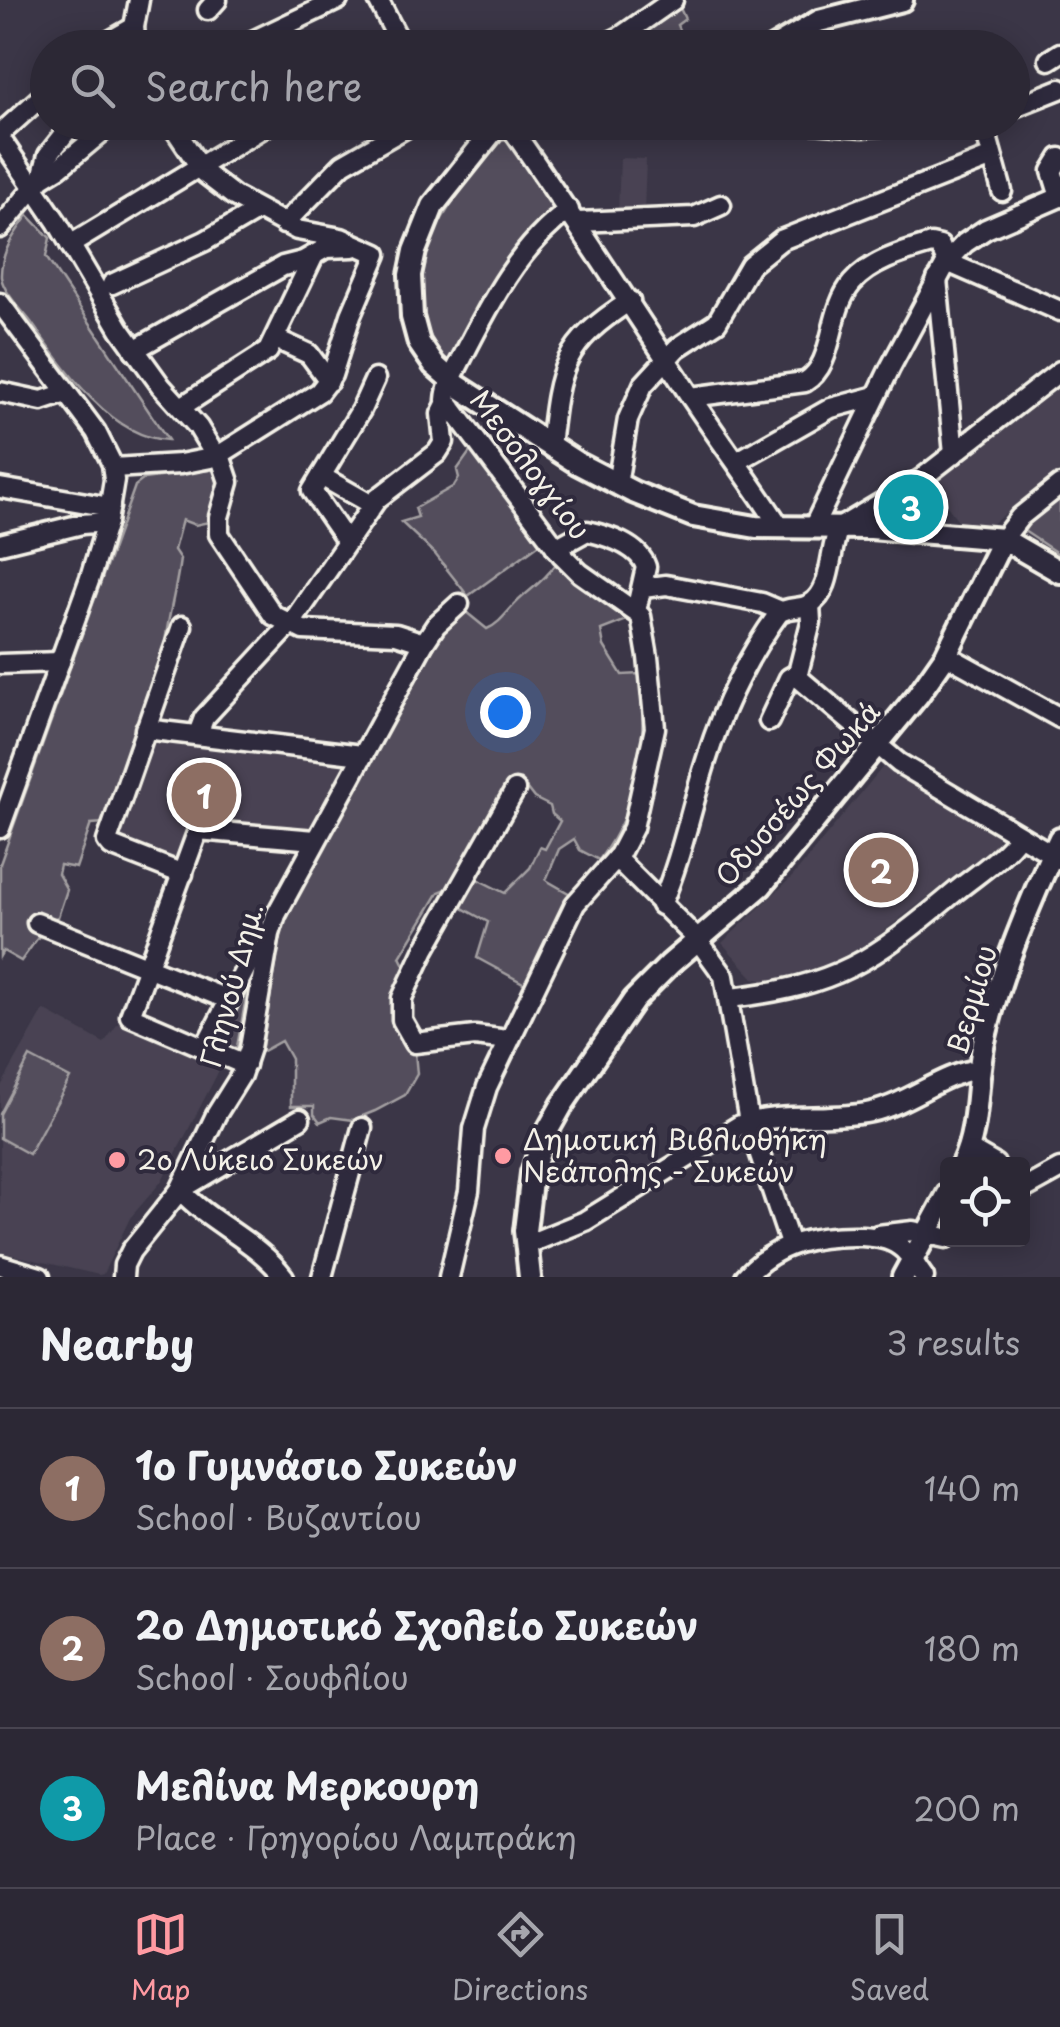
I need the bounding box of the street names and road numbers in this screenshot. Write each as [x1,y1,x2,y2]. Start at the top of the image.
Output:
street label: Μεσολογγίου [461,380,602,548]
street label: Οδυσσέως Φωκά [704,691,890,895]
street label: Γληνού Δημ. [188,897,273,1072]
street label: Βερμίου [934,940,1007,1059]

